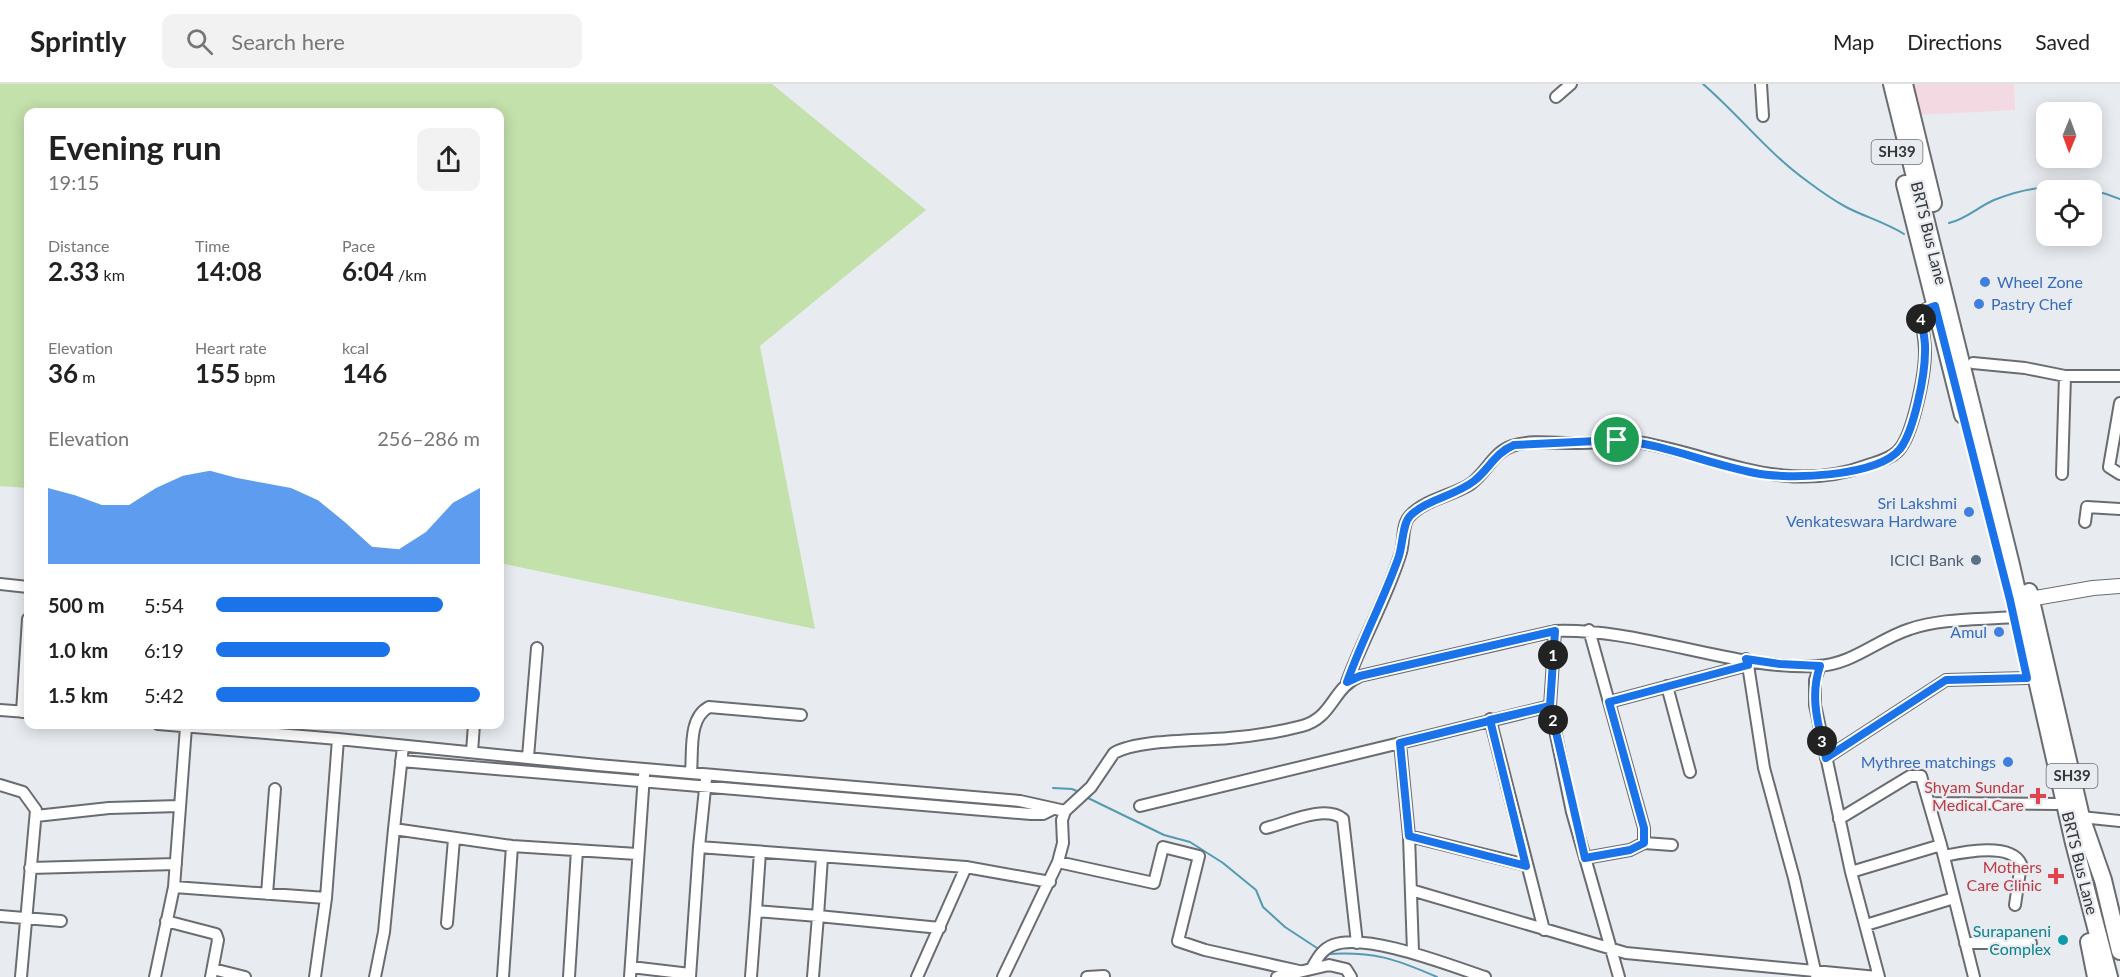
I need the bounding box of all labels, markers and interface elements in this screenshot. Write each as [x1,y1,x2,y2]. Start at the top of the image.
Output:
search box [162,14,582,68]
text: Sprintly [30,24,126,58]
icon: search [183,25,216,58]
text: Search here [231,28,345,55]
text: Map [1833,29,1874,54]
text: Directions [1907,29,2002,54]
text: Saved [2035,29,2090,54]
north arrow [2036,102,2102,168]
map controls [2036,102,2102,246]
text: Evening run [48,127,222,167]
button: share [417,128,480,191]
road number: SH39 [1872,140,1922,164]
text: 19:15 [48,170,99,194]
street label: BRTS Bus Lane [1907,179,1952,287]
button: locate [2036,180,2102,246]
text: Distance [48,236,109,255]
text: Time [195,236,230,255]
text: Pace [342,236,375,255]
text: 2.33 [48,255,99,287]
text: 14:08 [195,255,262,287]
text: 6:04 [342,255,394,287]
text: km [99,265,125,284]
text: /km [394,265,427,284]
place label: Wheel Zone [1997,272,2083,291]
marker: Wheel Zone [1978,275,1992,289]
place label: Pastry Chef [1991,294,2073,313]
marker: Pastry Chef [1972,297,1986,311]
pin: 4 [1906,304,1936,334]
text: 4 [1916,309,1926,328]
text: Elevation [48,338,113,357]
text: Heart rate [195,338,267,357]
text: kcal [342,338,369,357]
text: 36 [48,357,78,389]
text: 155 [195,357,240,389]
text: 146 [342,357,387,389]
text: m [78,367,95,386]
text: bpm [240,367,275,386]
pin [1591,414,1642,465]
icon: arrive [1600,423,1633,456]
text: Elevation [48,426,129,450]
text: 256–286 m [377,426,480,450]
place label: Sri Lakshmi Venkateswara Hardware [1786,493,1957,530]
marker: Sri Lakshmi Venkateswara Hardware [1962,505,1976,519]
place label: ICICI Bank [1890,550,1965,569]
marker: ICICI Bank [1969,553,1983,567]
text: 500 m [48,593,104,617]
text: 5:54 [144,593,184,617]
place label: Amul [1950,622,1987,641]
marker: Amul [1992,625,2006,639]
text: 1.0 km [48,638,108,662]
text: 6:19 [144,638,184,662]
pin: 1 [1538,640,1568,670]
text: 1 [1548,645,1558,664]
text: 1.5 km [48,683,108,707]
text: 5:42 [144,683,184,707]
pin: 2 [1538,705,1568,735]
text: 2 [1548,710,1558,729]
pin: 3 [1807,726,1837,756]
text: 3 [1817,731,1827,750]
place label: Mythree matchings [1861,752,1996,771]
marker: Mythree matchings [2001,755,2015,769]
road number: SH39 [2046,764,2098,788]
place label: Shyam Sundar Medical Care [1924,777,2024,814]
marker: Shyam Sundar Medical Care [2029,787,2047,805]
street label: BRTS Bus Lane [2058,809,2103,917]
place label: Mothers Care Clinic [1967,857,2042,894]
marker: Mothers Care Clinic [2047,867,2065,885]
place label: Surapaneni Complex [1973,921,2051,958]
marker: Surapaneni Complex [2056,933,2070,947]

